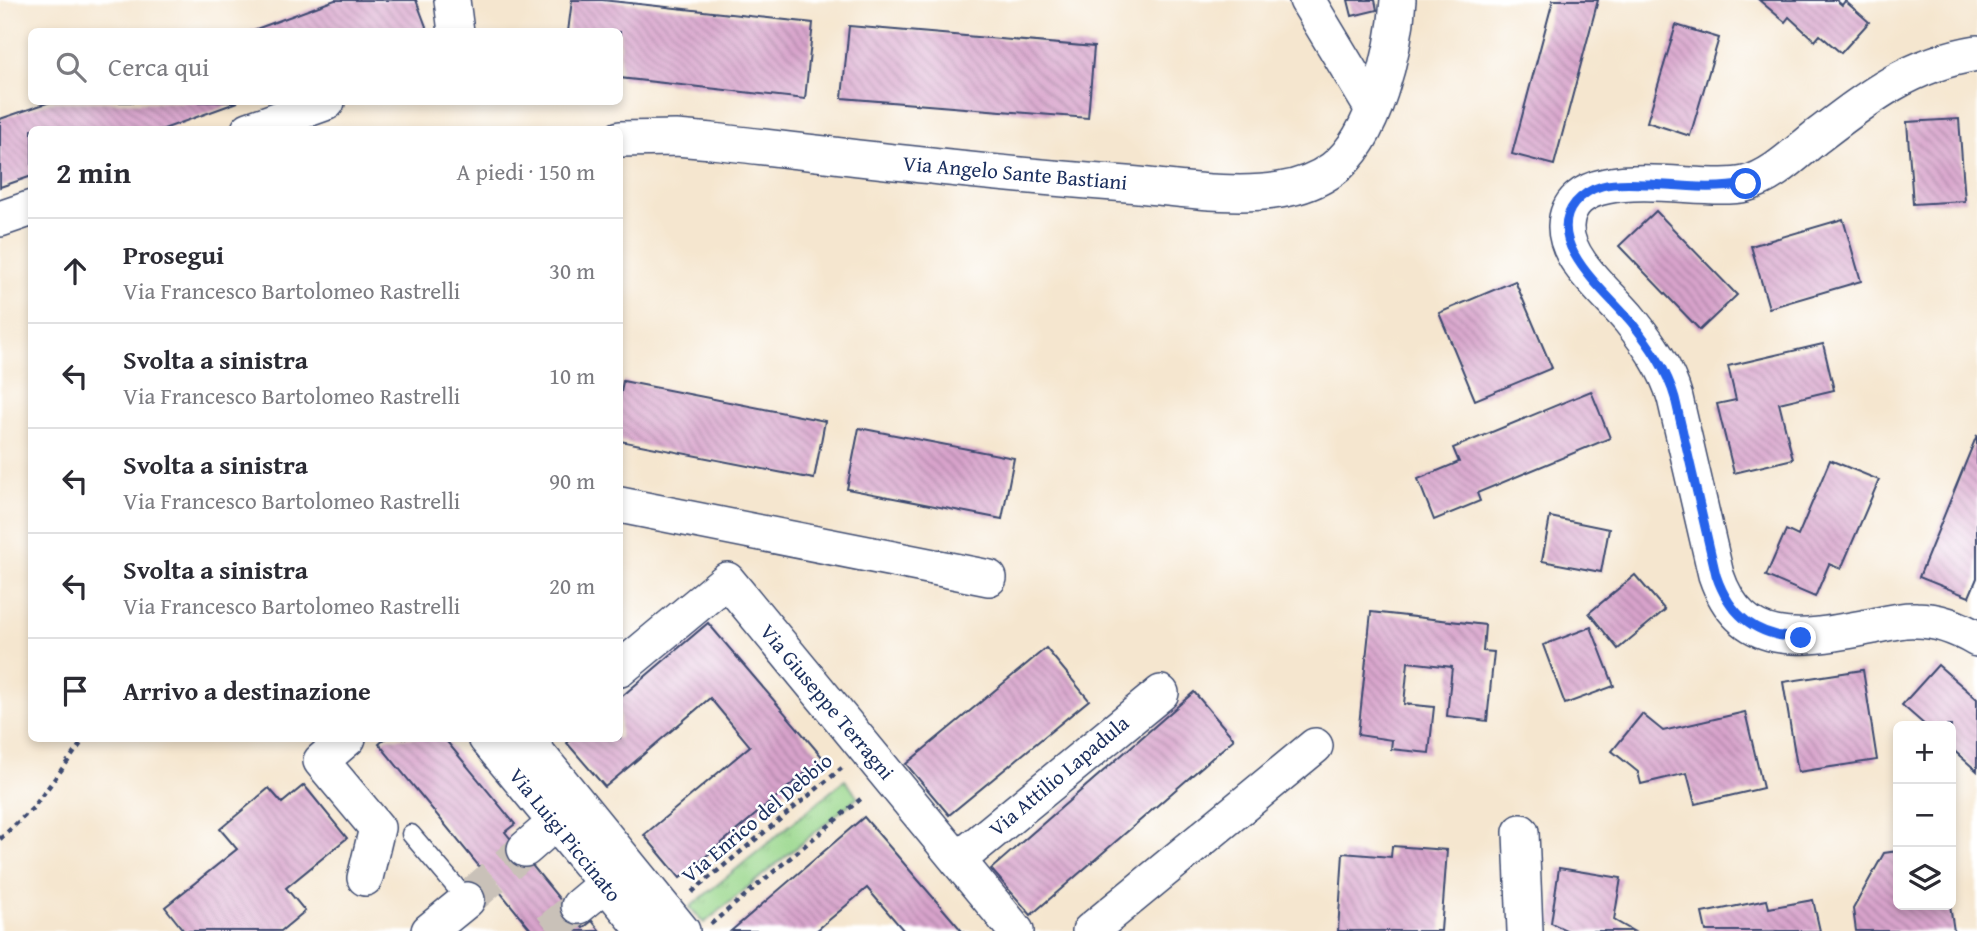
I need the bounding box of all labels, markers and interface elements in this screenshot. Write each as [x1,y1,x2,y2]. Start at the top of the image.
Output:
search box [28,28,623,105]
text: Cerca qui [108,47,209,86]
icon: search [52,48,90,86]
street label: Via Angelo Sante Bastiani [902,147,1129,198]
text: 2 min [56,150,131,194]
text: A piedi · 150 m [457,155,595,188]
route start [1730,168,1761,199]
text: Prosegui [123,235,224,274]
icon: ahead [56,252,94,290]
text: 30 m [549,254,595,287]
text: Via Francesco Bartolomeo Rastrelli [123,274,460,307]
text: Svolta a sinistra [123,340,308,379]
icon: left [56,357,94,395]
text: 10 m [549,359,595,392]
text: Via Francesco Bartolomeo Rastrelli [123,379,460,412]
text: Svolta a sinistra [123,445,308,484]
icon: left [56,462,94,500]
text: 90 m [549,464,595,497]
text: Via Francesco Bartolomeo Rastrelli [123,484,460,517]
text: Svolta a sinistra [123,550,308,589]
icon: left [56,567,94,605]
text: 20 m [549,569,595,602]
text: Via Francesco Bartolomeo Rastrelli [123,589,460,622]
street label: Via Giuseppe Terragni [753,617,902,786]
route end [1785,622,1816,653]
text: Arrivo a destinazione [123,671,371,710]
icon: arrive [56,672,94,710]
street label: Via Attilio Lapadula [982,708,1136,844]
map controls [1893,721,1956,910]
button: + [1893,721,1956,784]
street label: Via Enrico del Debbio [675,745,839,890]
street label: Via Luigi Piccinato [502,761,629,908]
button: − [1893,784,1956,847]
button: layers [1893,847,1956,910]

